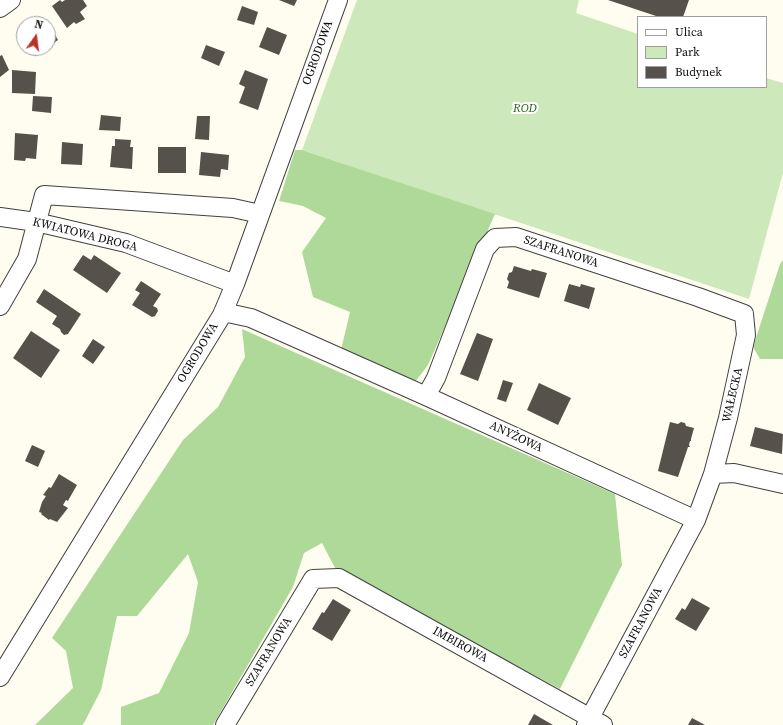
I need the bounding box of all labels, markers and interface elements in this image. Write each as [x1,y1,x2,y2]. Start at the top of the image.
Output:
north arrow [16,16,56,56]
legend [637,16,767,88]
text: N [33,17,44,33]
street label: OGRODOWA [300,19,336,87]
text: Ulica [675,24,703,40]
text: Park [675,44,700,60]
text: Budynek [675,64,722,80]
park label: ROD [513,102,537,116]
street label: KWIATOWA DROGA [31,215,139,255]
street label: SZAFRANOWA [522,233,600,271]
street label: OGRODOWA [174,320,222,386]
street label: WAŁECKA [720,366,746,424]
street label: ANYŻOWA [487,418,545,456]
street label: SZAFRANOWA [616,585,666,661]
street label: SZAFRANOWA [243,615,295,689]
street label: IMBIROWA [430,624,490,666]

